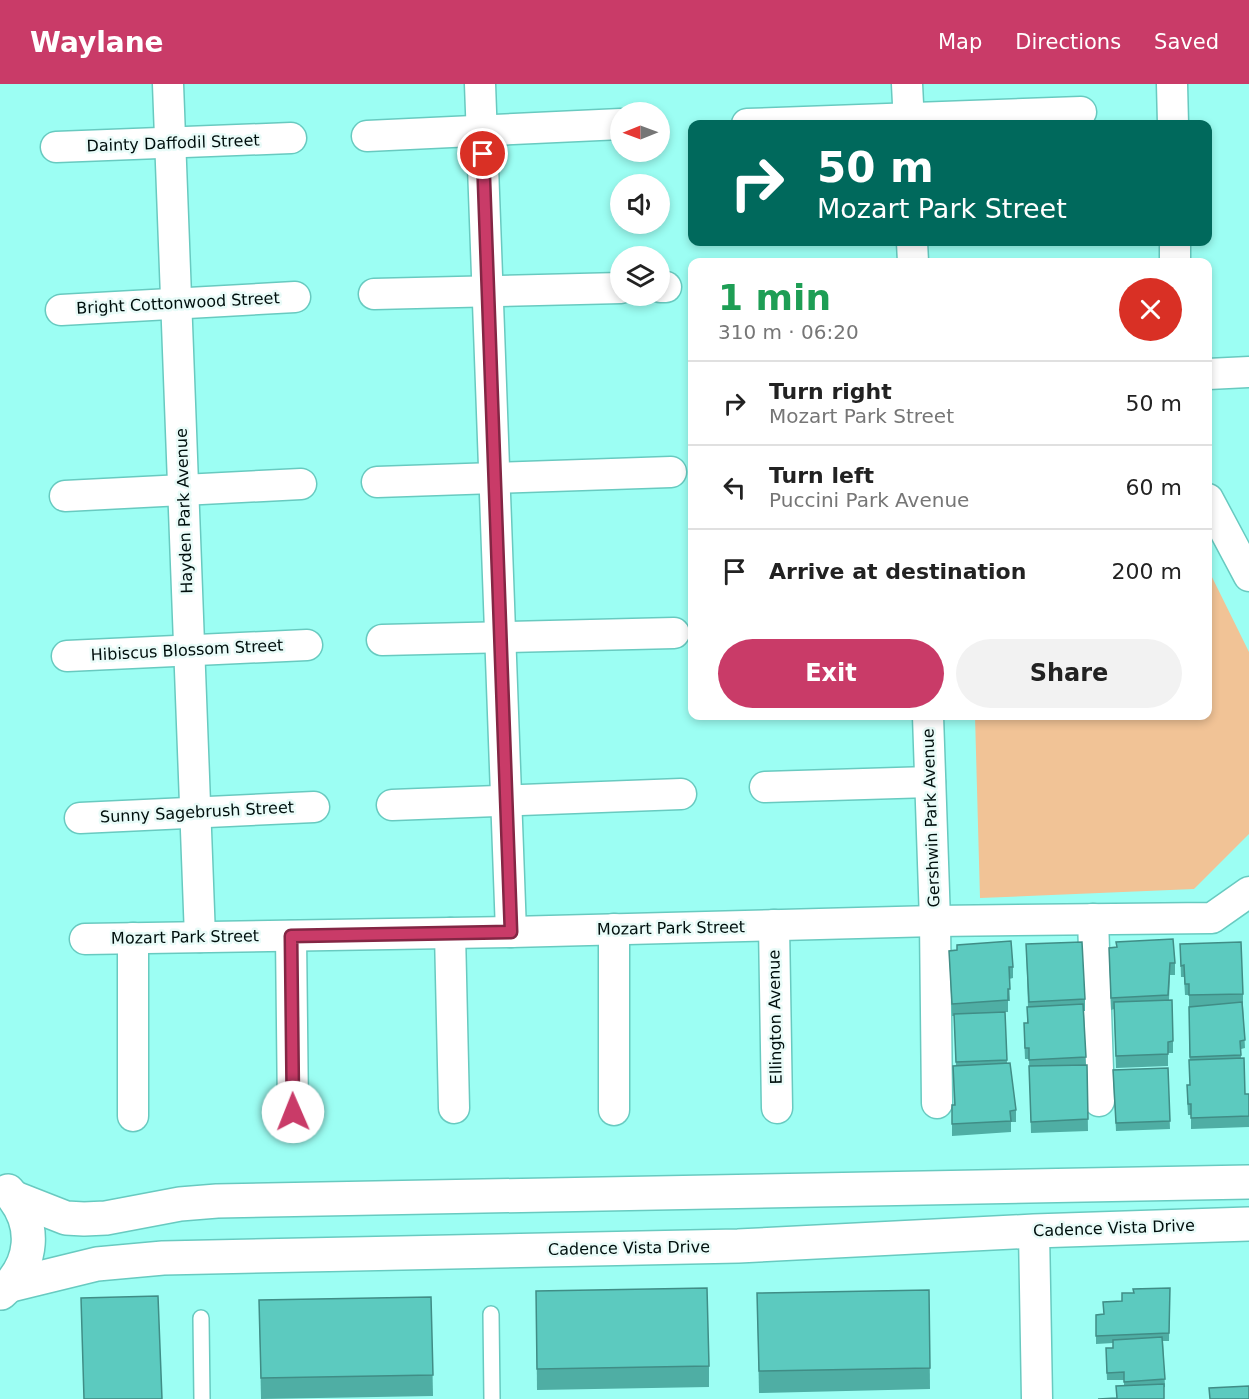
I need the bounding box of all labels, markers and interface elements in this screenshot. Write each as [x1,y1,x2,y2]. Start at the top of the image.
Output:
text: Waylane [30,26,164,59]
text: Map [938,30,982,54]
text: Directions [1015,30,1121,54]
text: Saved [1154,30,1219,54]
north arrow [610,102,670,162]
map controls [610,102,670,306]
pin [457,128,508,179]
street label: Dainty Daffodil Street [86,130,260,156]
icon: arrive [466,137,499,170]
text: 50 m [817,143,934,192]
icon: right [718,144,796,222]
button: sound [610,174,670,234]
text: Mozart Park Street [817,193,1067,224]
button: layers [610,246,670,306]
text: 1 min [718,277,831,318]
button: close [1119,278,1182,341]
street label: Bright Cottonwood Street [76,288,280,318]
text: 310 m · 06:20 [718,320,859,344]
text: Turn right [769,379,892,404]
icon: right [718,387,751,420]
text: 50 m [1126,391,1182,416]
text: Mozart Park Street [769,404,954,428]
street label: Hayden Park Avenue [172,428,196,594]
text: Turn left [769,463,874,488]
icon: left [718,471,751,504]
text: 60 m [1126,475,1182,500]
text: Puccini Park Avenue [769,488,969,512]
icon: arrive [718,555,751,588]
text: Arrive at destination [769,559,1026,584]
text: 200 m [1112,559,1182,584]
street label: Hibiscus Blossom Street [90,635,284,665]
button: Exit [718,639,944,708]
button: Share [956,639,1182,708]
street label: Gershwin Park Avenue [918,728,944,908]
street label: Sunny Sagebrush Street [100,797,294,827]
street label: Mozart Park Street [597,917,745,939]
street label: Mozart Park Street [111,926,259,948]
street label: Ellington Avenue [764,950,786,1084]
position arrow [261,1080,325,1144]
street label: Cadence Vista Drive [1033,1216,1195,1240]
street label: Cadence Vista Drive [548,1237,710,1259]

